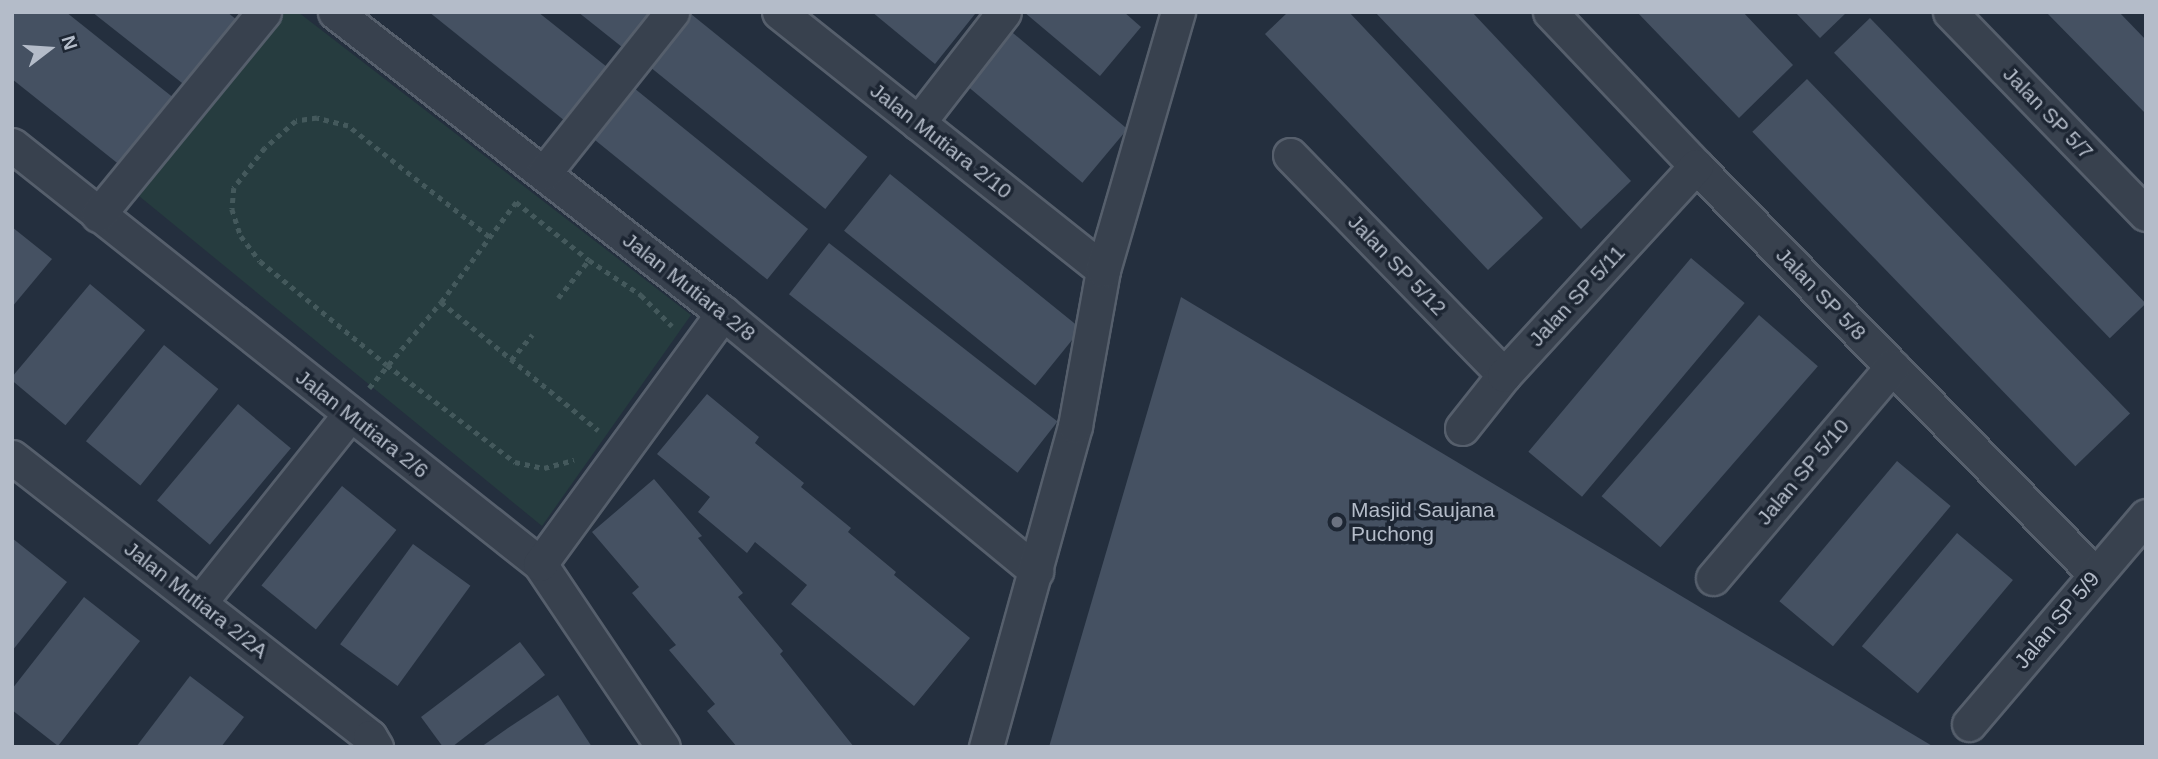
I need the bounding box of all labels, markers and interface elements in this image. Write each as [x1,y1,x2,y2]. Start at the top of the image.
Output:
north arrow [14,14,84,84]
text: N [58,33,82,52]
street label: Jalan SP 5/7 [1998,61,2098,165]
street label: Jalan Mutiara 2/10 [865,78,1017,204]
street label: Jalan SP 5/12 [1343,209,1451,321]
street label: Jalan Mutiara 2/8 [618,227,760,347]
street label: Jalan SP 5/11 [1524,240,1630,352]
street label: Jalan SP 5/8 [1771,242,1871,346]
street label: Jalan Mutiara 2/6 [291,364,433,484]
street label: Jalan SP 5/10 [1751,414,1855,530]
place label: Masjid Saujana Puchong [1351,497,1495,547]
marker: Masjid Saujana Puchong [1329,514,1345,530]
street label: Jalan Mutiara 2/2A [119,536,273,664]
street label: Jalan SP 5/9 [2009,566,2105,674]

